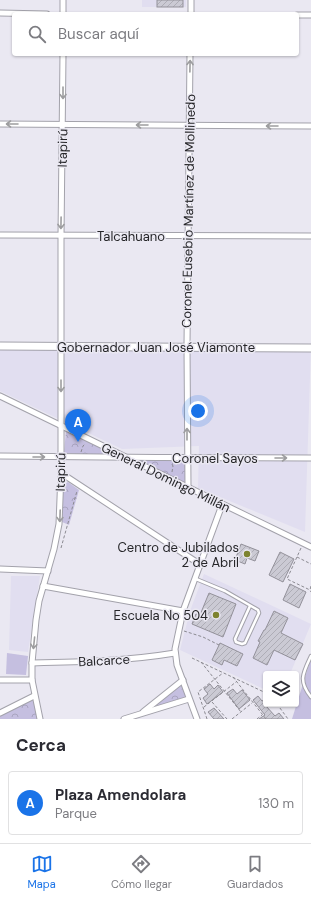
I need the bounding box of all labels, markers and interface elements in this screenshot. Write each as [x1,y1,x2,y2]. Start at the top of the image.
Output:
search box [12,12,299,56]
icon: search [26,23,48,45]
text: Buscar aquí [58,24,139,44]
one-way arrow [186,60,194,73]
one-way arrow [59,86,67,99]
street label: Coronel Eusebio Martínez de Mollinedo [178,94,199,328]
one-way arrow [6,121,19,128]
one-way arrow [136,121,149,129]
one-way arrow [266,122,279,129]
street label: Itapirú [54,128,71,168]
one-way arrow [57,216,65,229]
street label: Talcahuano [97,228,165,245]
street label: Gobernador Juan José Viamonte [57,339,255,356]
one-way arrow [57,379,65,392]
your location [188,401,208,421]
pin: A [65,409,91,442]
one-way arrow [183,428,191,441]
street label: General Domingo Millán [98,439,233,516]
street label: Coronel Sayos [172,450,258,467]
street label: Itapirú [52,452,69,492]
one-way arrow [32,453,45,460]
one-way arrow [274,454,287,462]
one-way arrow [56,509,63,522]
place label: Centro de Jubilados 2 de Abril [117,539,239,571]
marker: Centro de Jubilados 2 de Abril [242,549,252,559]
place label: Escuela No 504 [114,607,208,624]
marker: Escuela No 504 [211,610,221,620]
one-way arrow [30,636,37,649]
street label: Balcarce [78,651,130,670]
map controls [263,671,299,707]
button: layers [263,671,299,707]
text: Cerca [16,734,66,756]
text: Plaza Amendolara [55,785,186,805]
text: A [25,795,35,812]
text: 130 m [258,795,294,812]
text: Parque [55,805,97,822]
tab: Mapa [28,853,56,891]
tab: Cómo llegar [111,853,172,891]
tab: Guardados [227,853,283,891]

